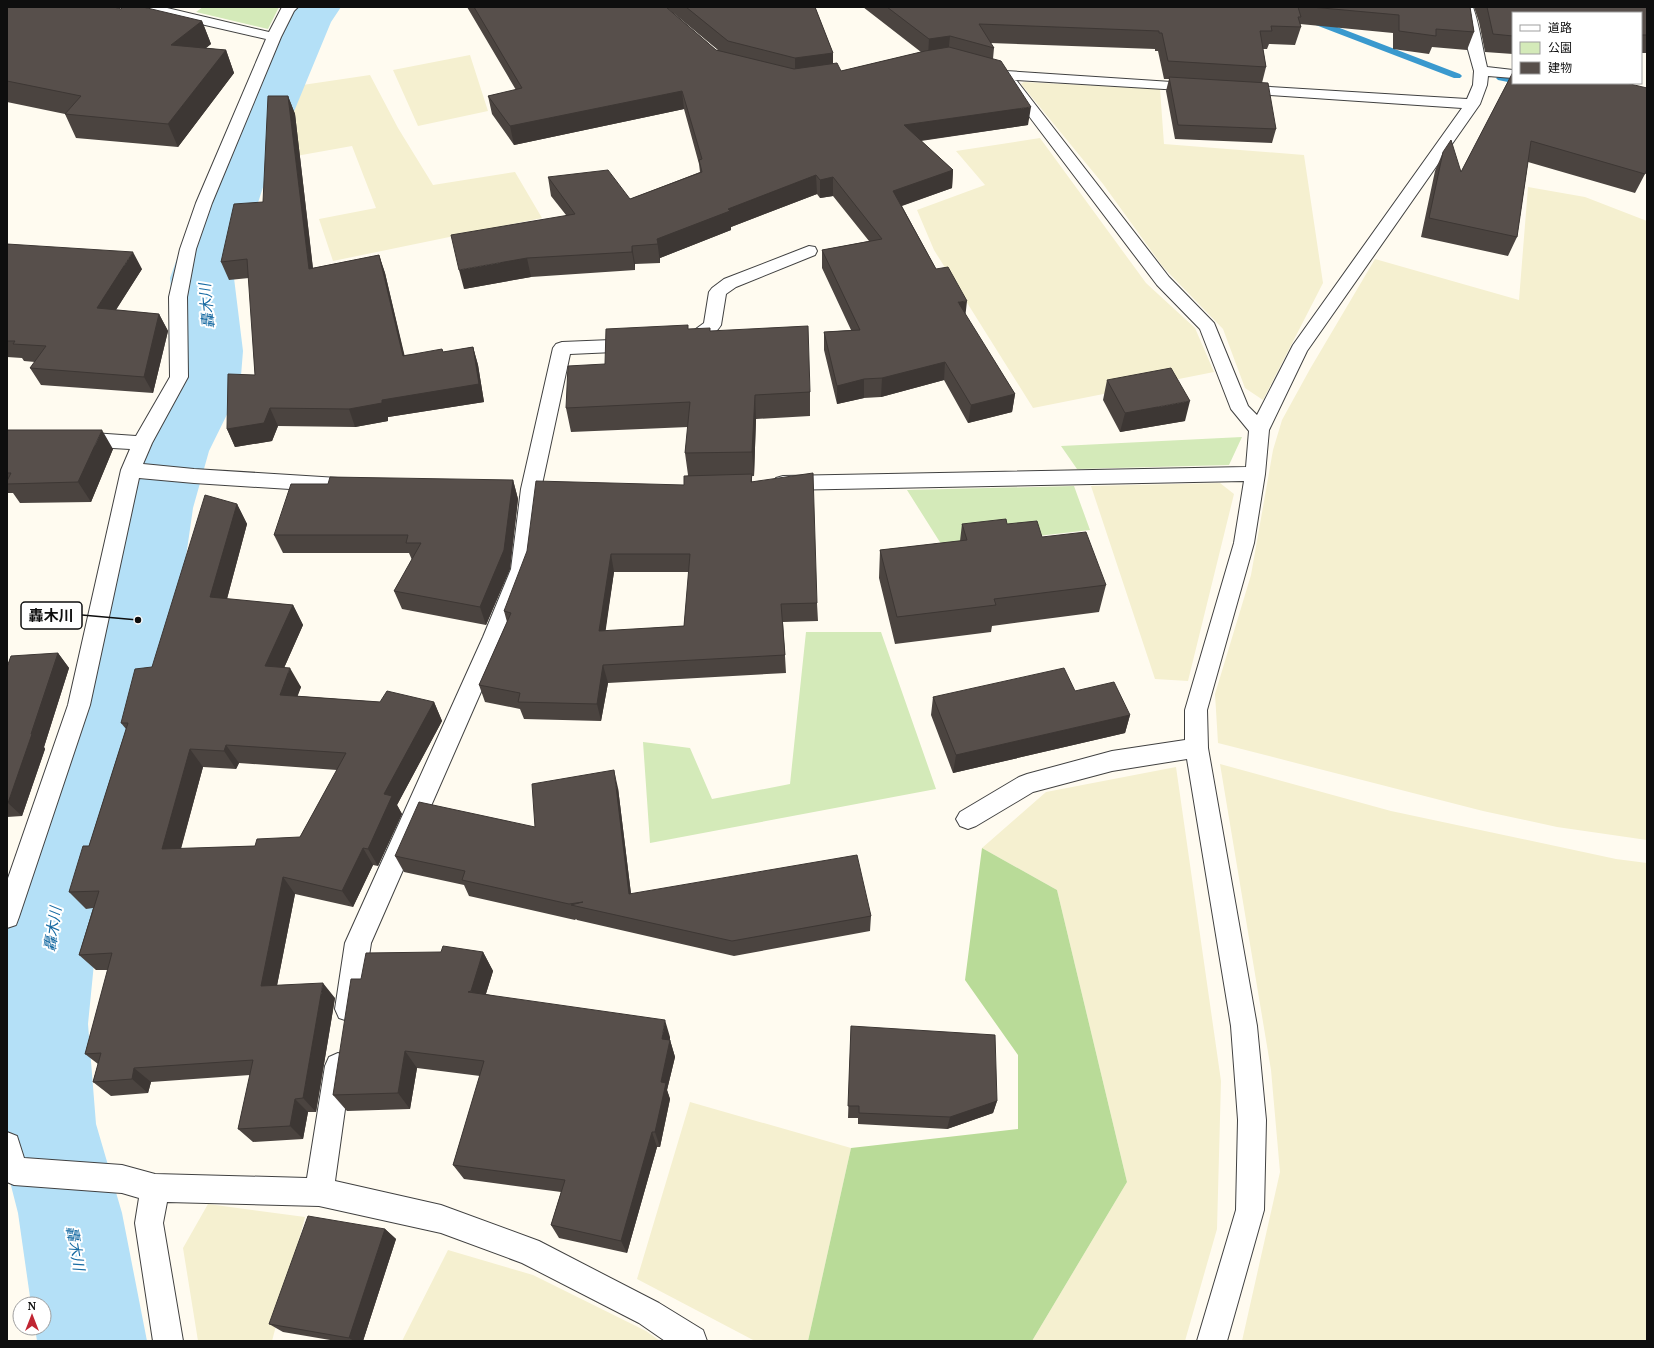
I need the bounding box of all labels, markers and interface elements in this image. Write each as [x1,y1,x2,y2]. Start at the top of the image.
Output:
legend [1512,12,1642,84]
text: 道路 [1548,20,1572,35]
text: 公園 [1548,40,1572,55]
text: 建物 [1548,60,1572,75]
water label: 轟木川 [194,281,218,329]
callout: 轟木川 [21,602,82,629]
text: 轟木川 [28,605,74,625]
water label: 轟木川 [39,903,65,953]
water label: 轟木川 [62,1224,90,1274]
north arrow [12,1296,52,1336]
text: N [28,1299,37,1313]

